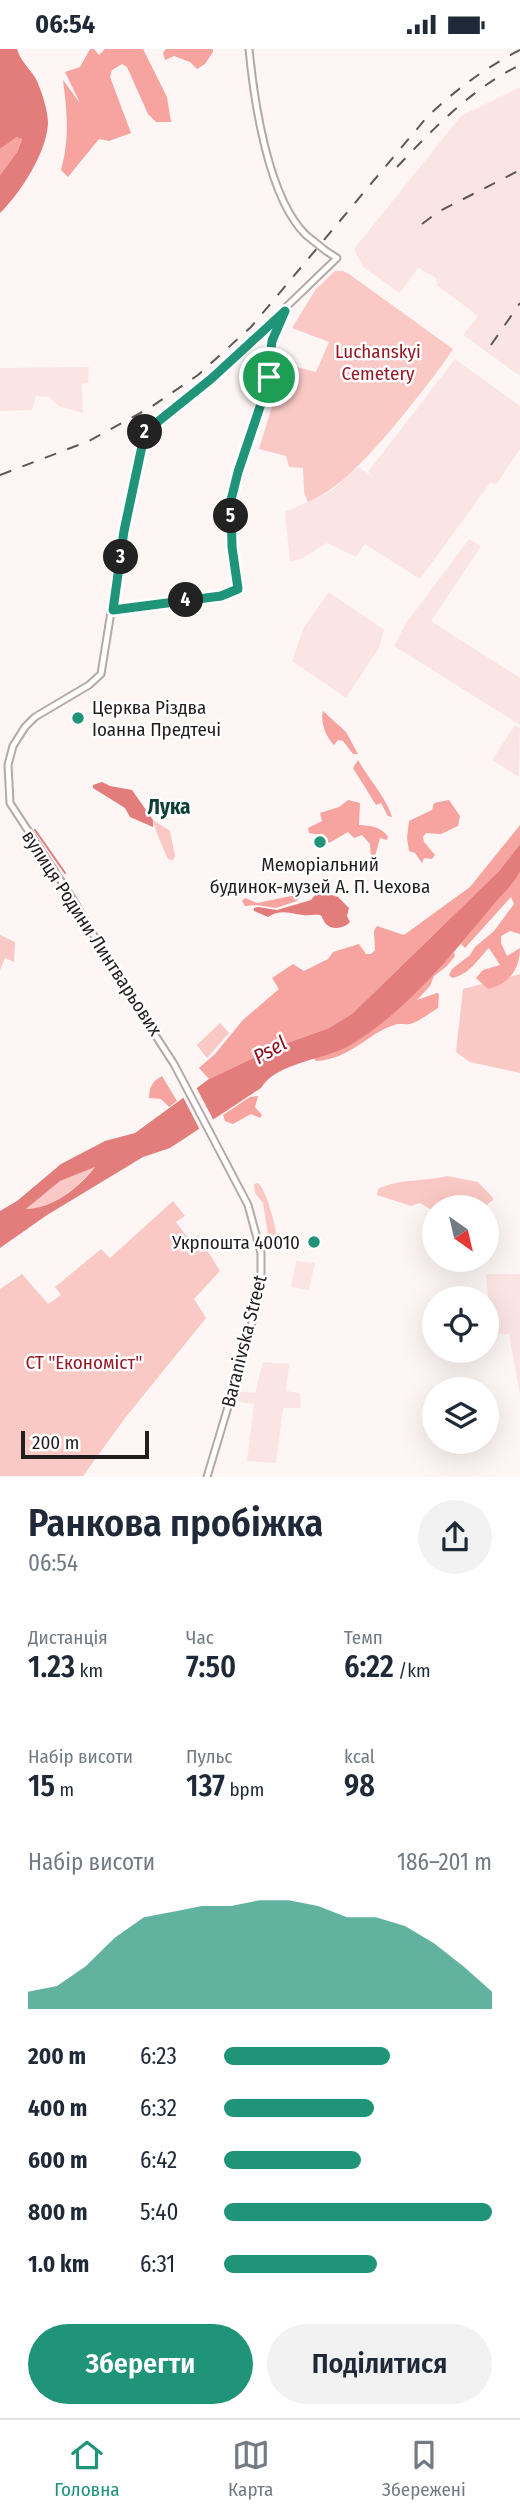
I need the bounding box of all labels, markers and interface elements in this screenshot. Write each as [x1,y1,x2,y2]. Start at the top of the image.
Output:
text: 06:54 [35,9,95,40]
park label: Luchanskyi Cemetery [335,340,421,385]
pin [239,347,299,407]
icon: arrive [250,358,288,396]
pin: 2 [128,415,162,449]
text: 2 [140,420,149,443]
pin: 5 [214,498,248,533]
text: 5 [226,504,235,527]
pin: 3 [104,539,138,575]
text: 3 [116,545,125,568]
pin: 4 [168,583,204,617]
text: 4 [181,588,190,611]
place label: Церква Різдва Іоанна Предтечі [92,696,221,741]
marker: Церква Різдва Іоанна Предтечі [70,710,86,726]
district label: Лука [147,794,191,820]
street label: вулиця Родини Линтварьових [17,826,167,1041]
marker: Меморіальний будинок-музей А. П. Чехова [312,834,328,850]
place label: Меморіальний будинок-музей А. П. Чехова [210,853,430,898]
water label: Psel [249,1030,291,1070]
north arrow [422,1195,499,1272]
map controls [422,1195,499,1454]
place label: Укрпошта 40010 [171,1231,300,1254]
marker: Укрпошта 40010 [306,1234,322,1250]
street label: Baranivska Street [216,1272,272,1409]
button: locate [422,1286,499,1363]
park label: СТ "Економіст" [25,1351,143,1374]
button: layers [422,1377,499,1454]
scale bar [21,1427,149,1459]
text: 200 m [32,1431,79,1454]
text: Ранкова пробіжка [28,1500,323,1546]
button: share [418,1500,492,1574]
text: 06:54 [28,1549,78,1577]
text: Дистанція [28,1626,108,1649]
text: Час [186,1626,214,1649]
text: Темп [344,1626,383,1649]
text: 1.23 [28,1649,75,1685]
text: 7:50 [186,1649,236,1685]
text: 6:22 [344,1649,394,1685]
text: km [75,1659,103,1682]
text: /km [394,1659,431,1682]
text: Набір висоти [28,1745,133,1768]
text: Пульс [186,1745,232,1768]
text: kcal [344,1745,375,1768]
text: 15 [28,1768,55,1804]
text: 137 [186,1768,225,1804]
text: 98 [344,1768,375,1804]
text: m [55,1778,74,1801]
text: bpm [225,1778,264,1801]
text: Набір висоти [28,1848,155,1876]
text: 186–201 m [397,1848,492,1876]
text: 200 m [28,2042,86,2070]
text: 6:23 [140,2042,177,2070]
text: 400 m [28,2094,87,2122]
text: 6:32 [140,2094,177,2122]
text: 600 m [28,2146,87,2174]
text: 6:42 [140,2146,177,2174]
text: 800 m [28,2198,88,2226]
text: 5:40 [140,2198,178,2226]
text: 1.0 km [28,2250,89,2278]
text: 6:31 [140,2250,175,2278]
button: Зберегти [28,2324,253,2404]
button: Поділитися [267,2324,492,2404]
tab: Головна [54,2436,120,2501]
tab: Карта [228,2436,273,2501]
tab: Збережені [382,2436,466,2501]

